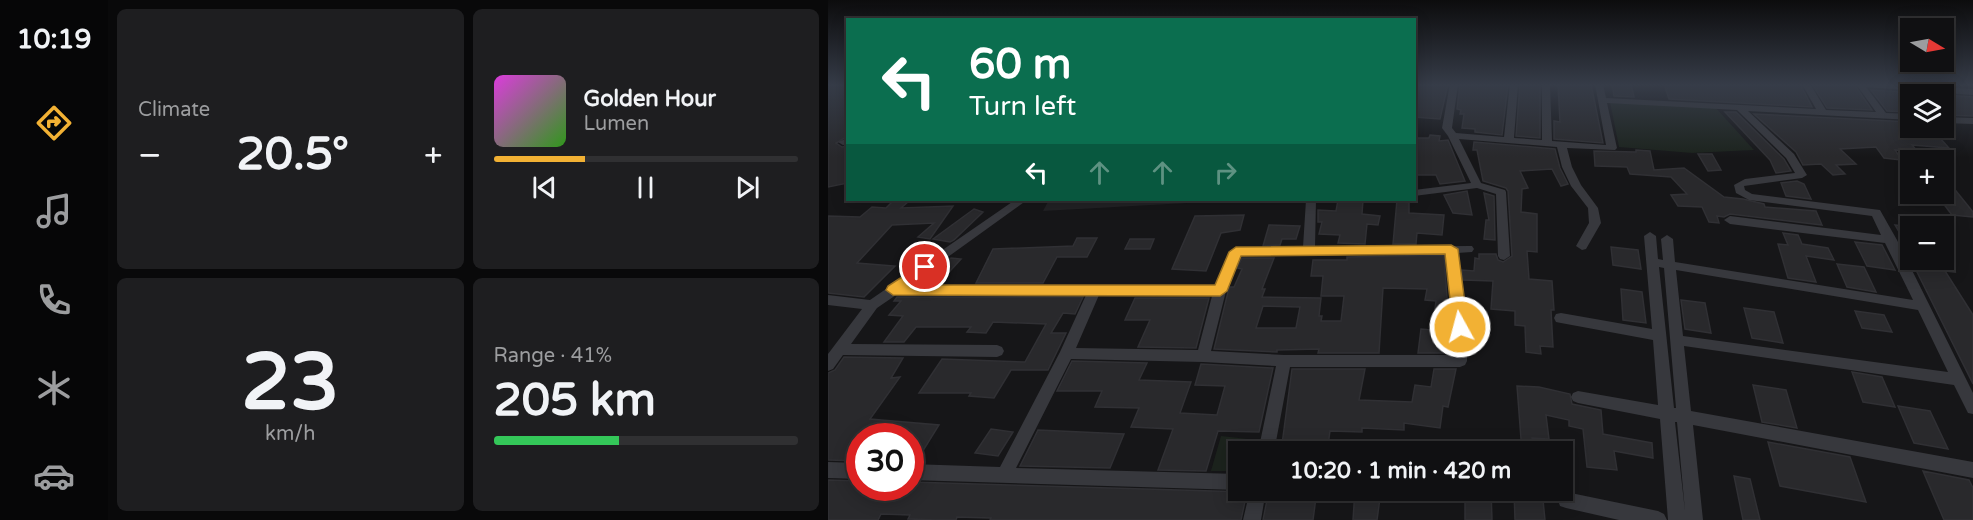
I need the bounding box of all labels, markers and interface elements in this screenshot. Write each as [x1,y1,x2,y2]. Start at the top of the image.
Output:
north arrow [1900,18,1954,72]
map controls [1900,18,1954,270]
text: 10:19 [17,23,91,56]
text: 60 m [969,39,1071,90]
icon: left [870,42,948,120]
button: layers [1900,84,1954,138]
text: Golden Hour [584,86,716,112]
text: Turn left [969,90,1076,123]
text: Climate [138,98,210,122]
icon: directions [33,102,75,144]
text: Lumen [584,112,649,136]
text: 20.5° [236,128,349,182]
text: − [138,136,162,175]
text: + [424,136,442,175]
button: + [1900,150,1954,204]
icon: left [1020,156,1053,189]
icon: ahead [1083,156,1116,189]
icon: ahead [1146,156,1179,189]
icon: right [1209,156,1242,189]
icon: previous [528,171,561,204]
icon: pause [629,171,662,204]
icon: next [731,171,764,204]
icon: music [33,190,75,232]
button: − [1900,216,1954,270]
pin [899,241,950,292]
icon: arrive [908,250,941,283]
icon: phone [33,279,75,321]
position arrow [1428,295,1492,359]
text: 23 [241,336,339,430]
text: Range · 41% [494,344,612,368]
icon: climate [33,367,75,409]
text: 205 km [494,374,656,428]
text: km/h [265,422,315,446]
speed limit sign: 30 [846,423,924,501]
icon: car [33,455,75,497]
text: 10:20 · 1 min · 420 m [1290,458,1511,484]

